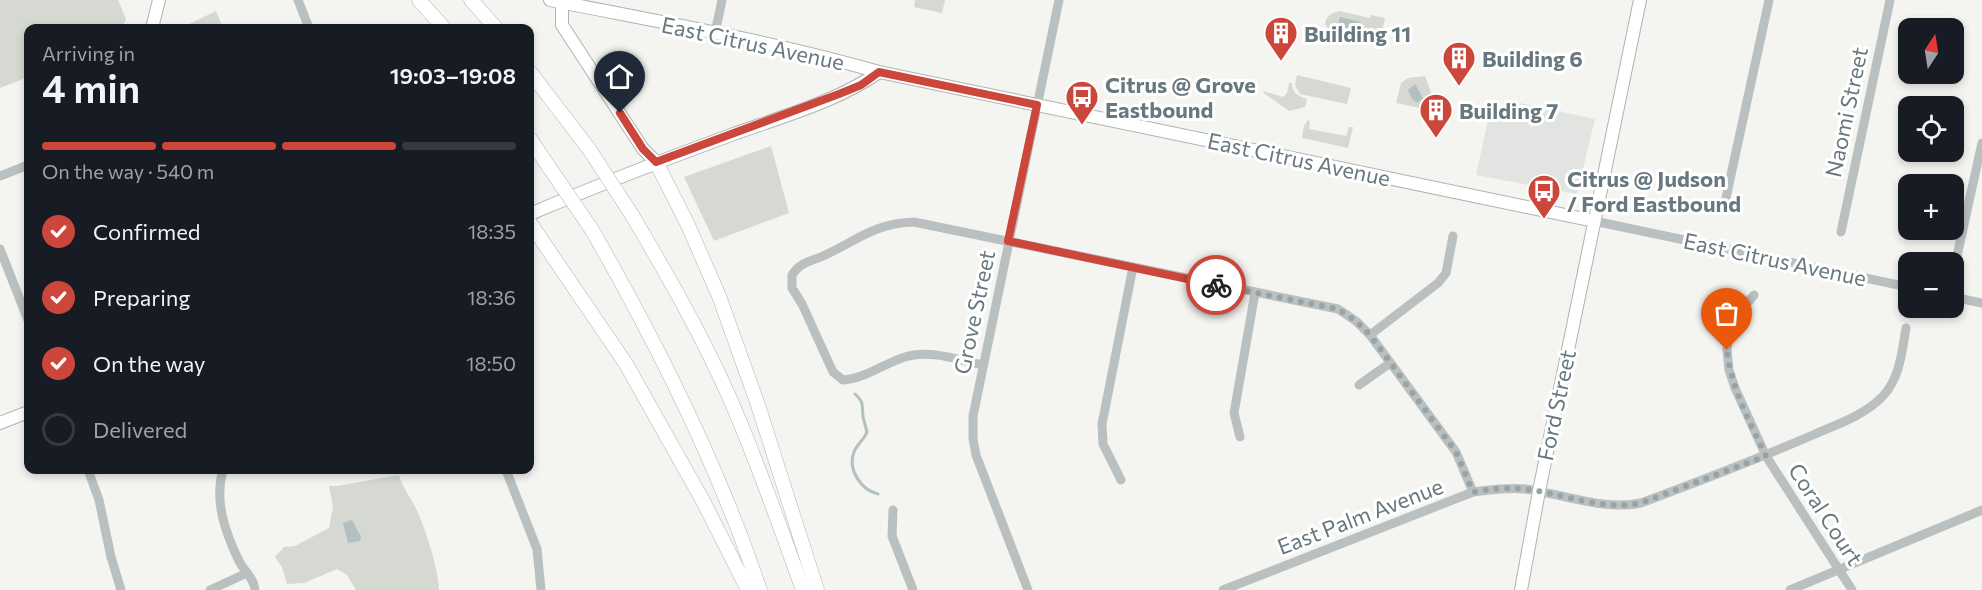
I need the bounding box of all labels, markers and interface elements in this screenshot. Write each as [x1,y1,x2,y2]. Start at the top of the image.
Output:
street label: East Citrus Avenue [659,10,847,76]
building icon: Building 11 [1263,15,1299,62]
north arrow [1898,18,1964,84]
map controls [1898,18,1964,318]
place label: Building 11 [1304,20,1411,47]
building icon: Building 6 [1441,40,1477,87]
text: Arriving in [42,41,135,65]
street label: Naomi Street [1819,44,1873,180]
place label: Building 6 [1482,45,1583,72]
pin [594,51,645,113]
icon: home [603,60,636,93]
text: 19:03–19:08 [390,62,516,89]
text: 4 min [42,63,140,111]
place label: Citrus @ Grove Eastbound [1105,71,1256,123]
bus stop icon: Citrus @ Grove Eastbound [1064,79,1100,126]
building icon: Building 7 [1418,92,1454,139]
button: locate [1898,96,1964,162]
place label: Building 7 [1459,97,1558,124]
street label: East Citrus Avenue [1205,126,1393,192]
text: On the way · 540 m [42,159,214,183]
place label: Citrus @ Judson / Ford Eastbound [1567,165,1741,217]
bus stop icon: Citrus @ Judson / Ford Eastbound [1526,173,1562,220]
button: + [1898,174,1964,240]
icon: check [42,215,75,248]
text: Confirmed [93,218,200,245]
text: 18:35 [468,219,516,243]
street label: East Citrus Avenue [1681,226,1869,292]
street label: Grove Street [948,247,1000,377]
button: − [1898,252,1964,318]
courier [1186,255,1246,315]
icon: bike [1200,269,1233,302]
icon: check [42,281,75,314]
text: Preparing [93,284,190,311]
text: 18:36 [467,285,516,309]
pin [1701,288,1752,350]
icon: bag [1710,297,1743,330]
icon: check [42,347,75,380]
street label: Ford Street [1531,347,1581,463]
text: On the way [93,350,205,377]
text: 18:50 [466,351,516,375]
text: Delivered [93,416,187,443]
street label: Coral Court [1783,458,1869,570]
street label: East Palm Avenue [1273,472,1447,560]

